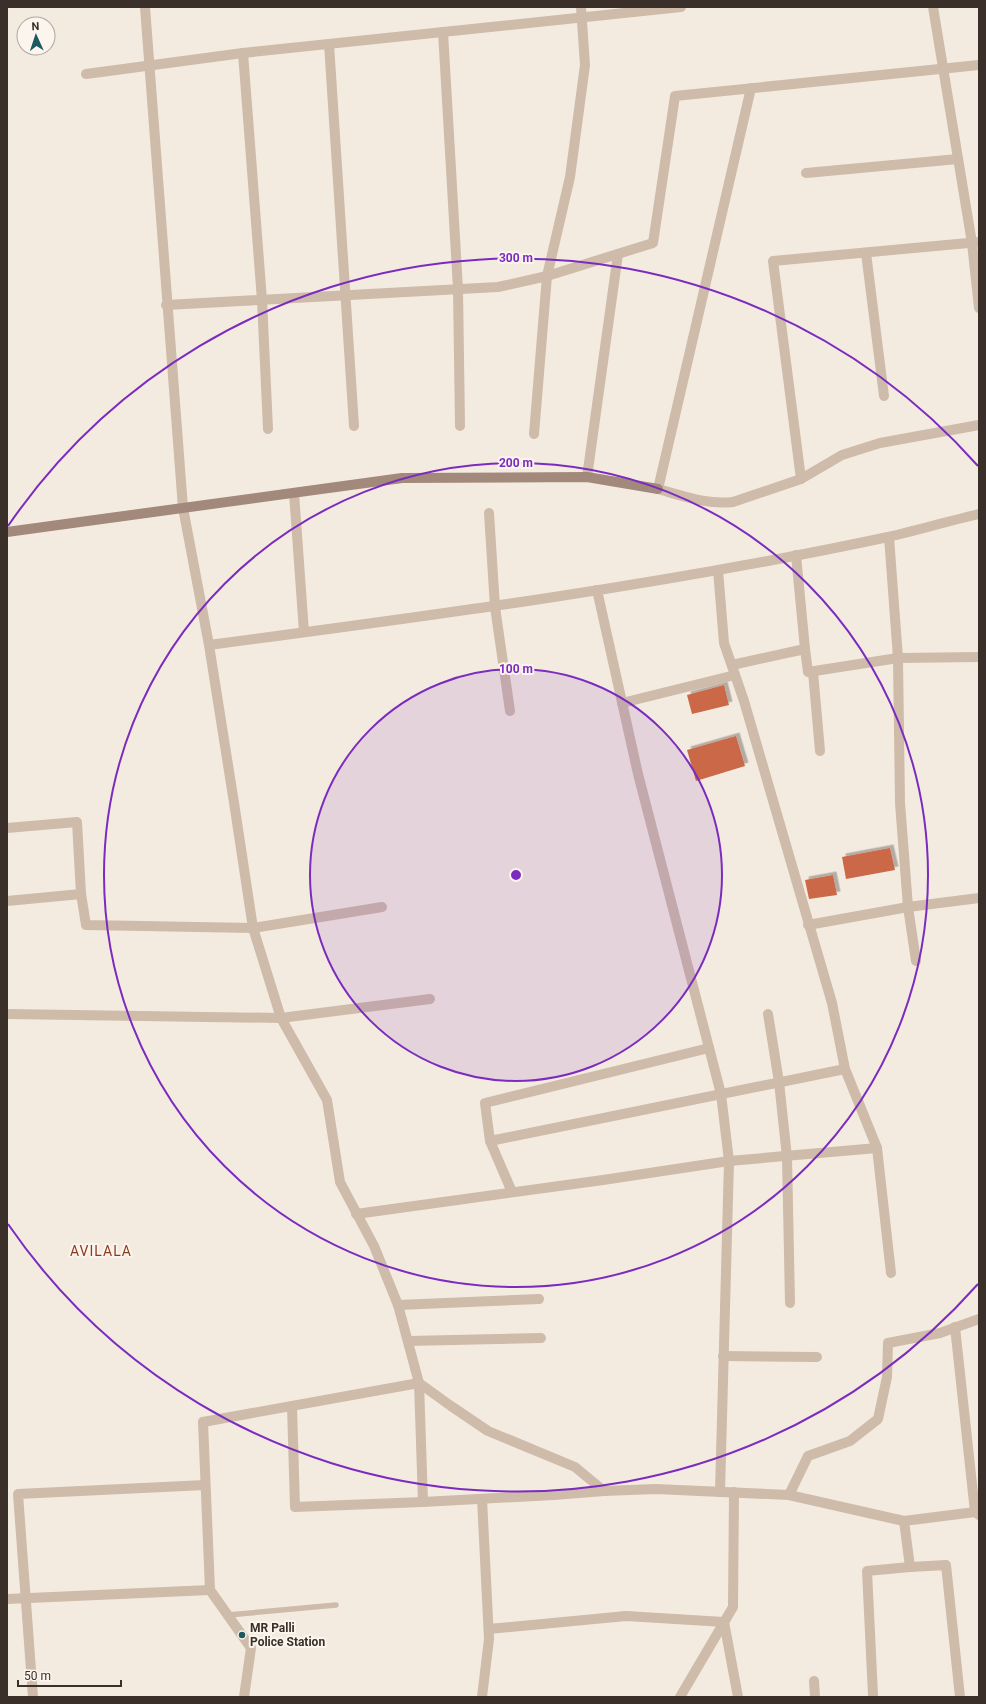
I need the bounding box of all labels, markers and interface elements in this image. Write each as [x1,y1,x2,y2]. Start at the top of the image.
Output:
north arrow [16,16,56,56]
text: N [31,20,40,33]
text: 300 m [499,251,533,265]
text: 200 m [499,456,533,470]
text: 100 m [499,662,533,676]
centre of rings [509,868,523,882]
district label: AVILALA [70,1243,132,1259]
place label: MR Palli Police Station [250,1621,325,1649]
marker: MR Palli Police Station [237,1630,247,1640]
scale bar [18,1662,121,1688]
text: 50 m [24,1669,51,1683]

